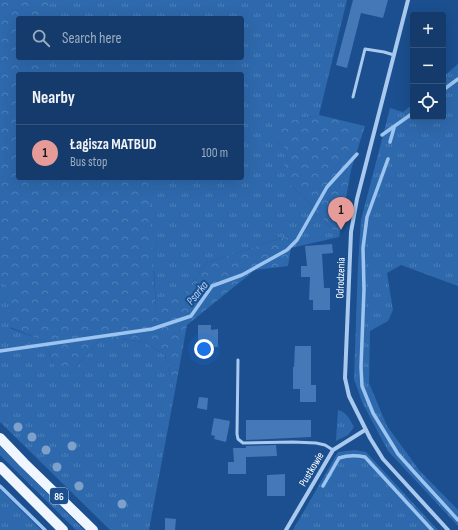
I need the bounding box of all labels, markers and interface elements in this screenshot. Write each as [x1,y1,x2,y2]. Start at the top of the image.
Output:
map controls [410,12,446,120]
button: + [410,12,446,48]
search box [16,16,244,60]
icon: search [30,27,52,49]
text: Search here [62,29,122,48]
button: − [410,48,446,84]
button: locate [410,84,446,120]
text: Nearby [32,88,75,108]
text: Łagisza MATBUD [70,135,157,154]
text: 1 [42,145,48,161]
text: 100 m [201,145,228,161]
text: Bus stop [70,154,107,170]
pin: 1 [328,197,354,230]
street label: Odrodzenia [333,257,348,299]
water label: Psarka [183,278,212,308]
your location [194,339,214,359]
street label: Pustkowie [296,450,327,489]
road number: 86 [50,488,68,504]

